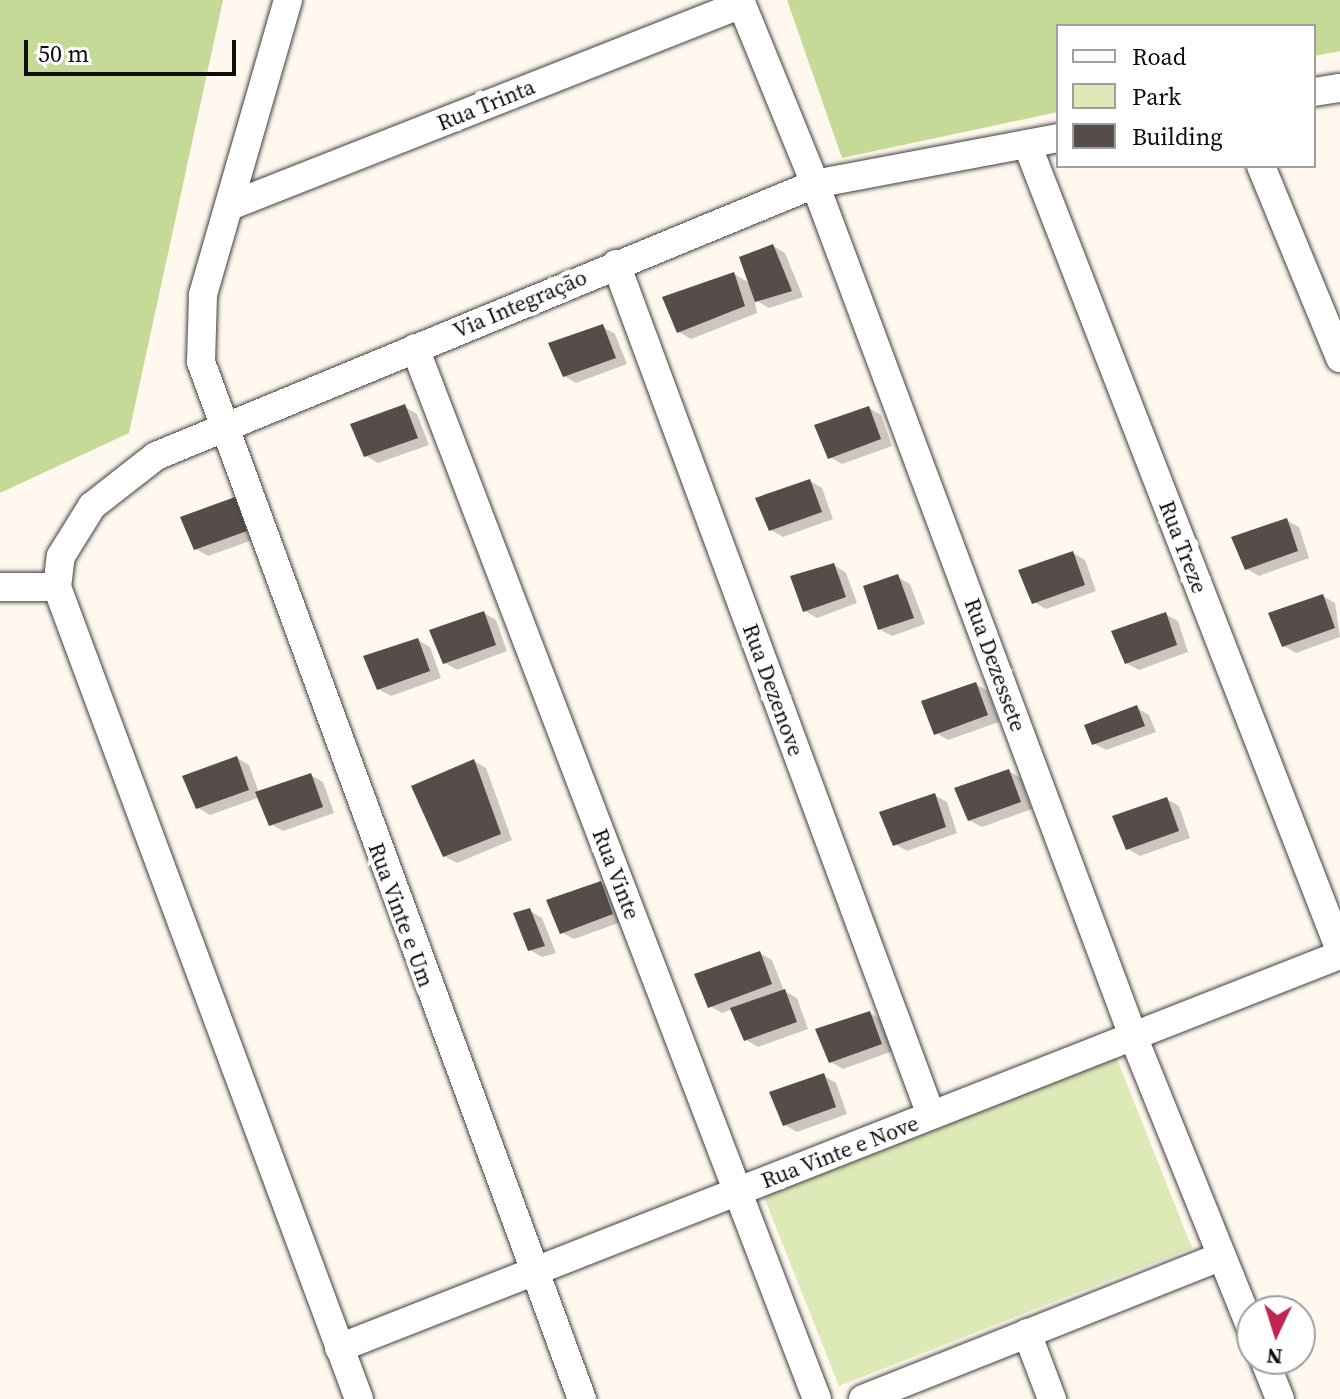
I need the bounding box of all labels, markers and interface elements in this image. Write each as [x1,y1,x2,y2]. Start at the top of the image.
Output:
scale bar [28,24,240,74]
legend [1056,24,1316,168]
text: 50 m [38,37,89,70]
text: Road [1132,40,1186,73]
street label: Rua Trinta [433,73,539,137]
text: Park [1132,80,1181,113]
text: Building [1132,120,1223,153]
street label: Via Integração [449,264,591,344]
street label: Rua Treze [1153,497,1213,597]
street label: Rua Dezessete [959,595,1031,735]
street label: Rua Dezenove [737,620,809,760]
street label: Rua Vinte [587,825,645,923]
street label: Rua Vinte e Um [363,839,439,991]
street label: Rua Vinte e Nove [757,1110,923,1194]
north arrow [1236,1295,1316,1375]
text: N [1265,1341,1284,1372]

